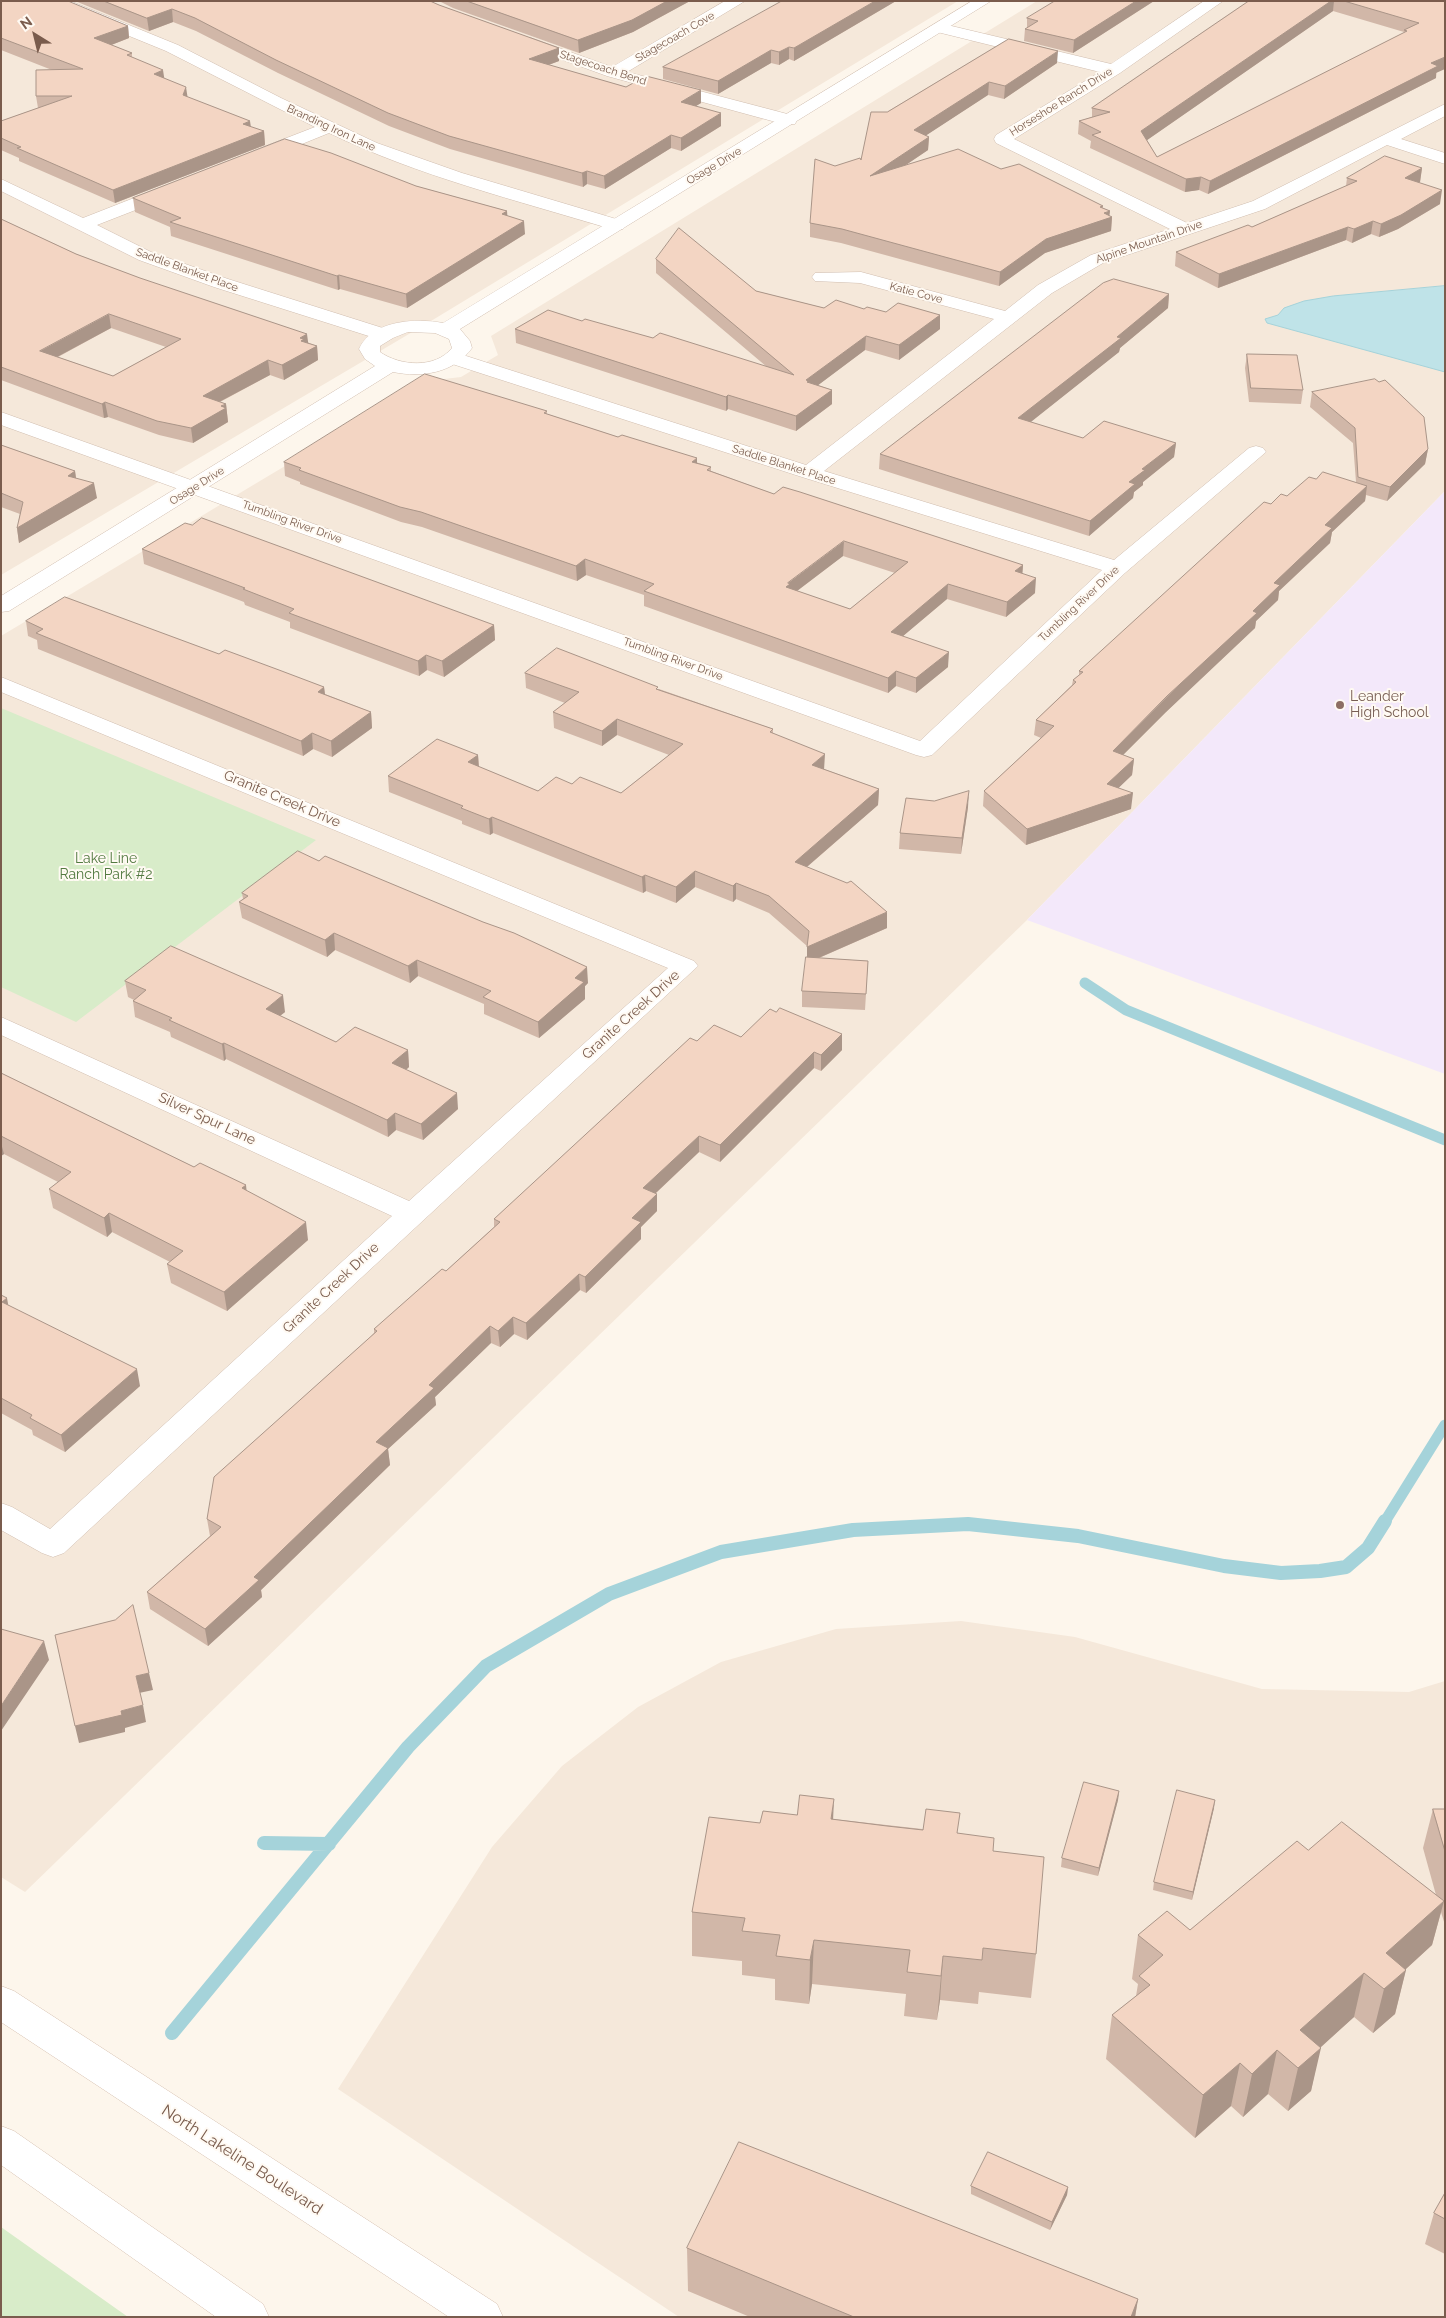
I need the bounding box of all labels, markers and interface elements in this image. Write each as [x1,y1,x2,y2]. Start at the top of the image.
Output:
street label: Stagecoach Cove [633,9,717,65]
north arrow [10,10,60,60]
text: N [17,13,35,32]
street label: Stagecoach Bend [558,48,648,88]
street label: Horseshoe Ranch Drive [1007,65,1115,139]
street label: Branding Iron Lane [285,102,377,154]
street label: Osage Drive [684,144,744,188]
street label: Alpine Mountain Drive [1094,218,1204,266]
street label: Saddle Blanket Place [134,245,240,295]
street label: Katie Cove [888,280,944,306]
street label: Saddle Blanket Place [731,442,837,488]
street label: Osage Drive [167,464,227,508]
street label: Tumbling River Drive [240,498,344,546]
street label: Tumbling River Drive [1036,563,1122,645]
street label: Tumbling River Drive [621,635,725,683]
place label: Leander High School [1350,689,1429,722]
marker: Leander High School [1334,699,1346,711]
street label: Granite Creek Drive [221,767,343,831]
park label: Lake Line Ranch Park #2 [59,851,153,884]
street label: Granite Creek Drive [579,967,683,1063]
street label: Silver Spur Lane [156,1089,258,1149]
street label: Granite Creek Drive [279,1239,383,1337]
street label: North Lakeline Boulevard [158,2101,326,2219]

